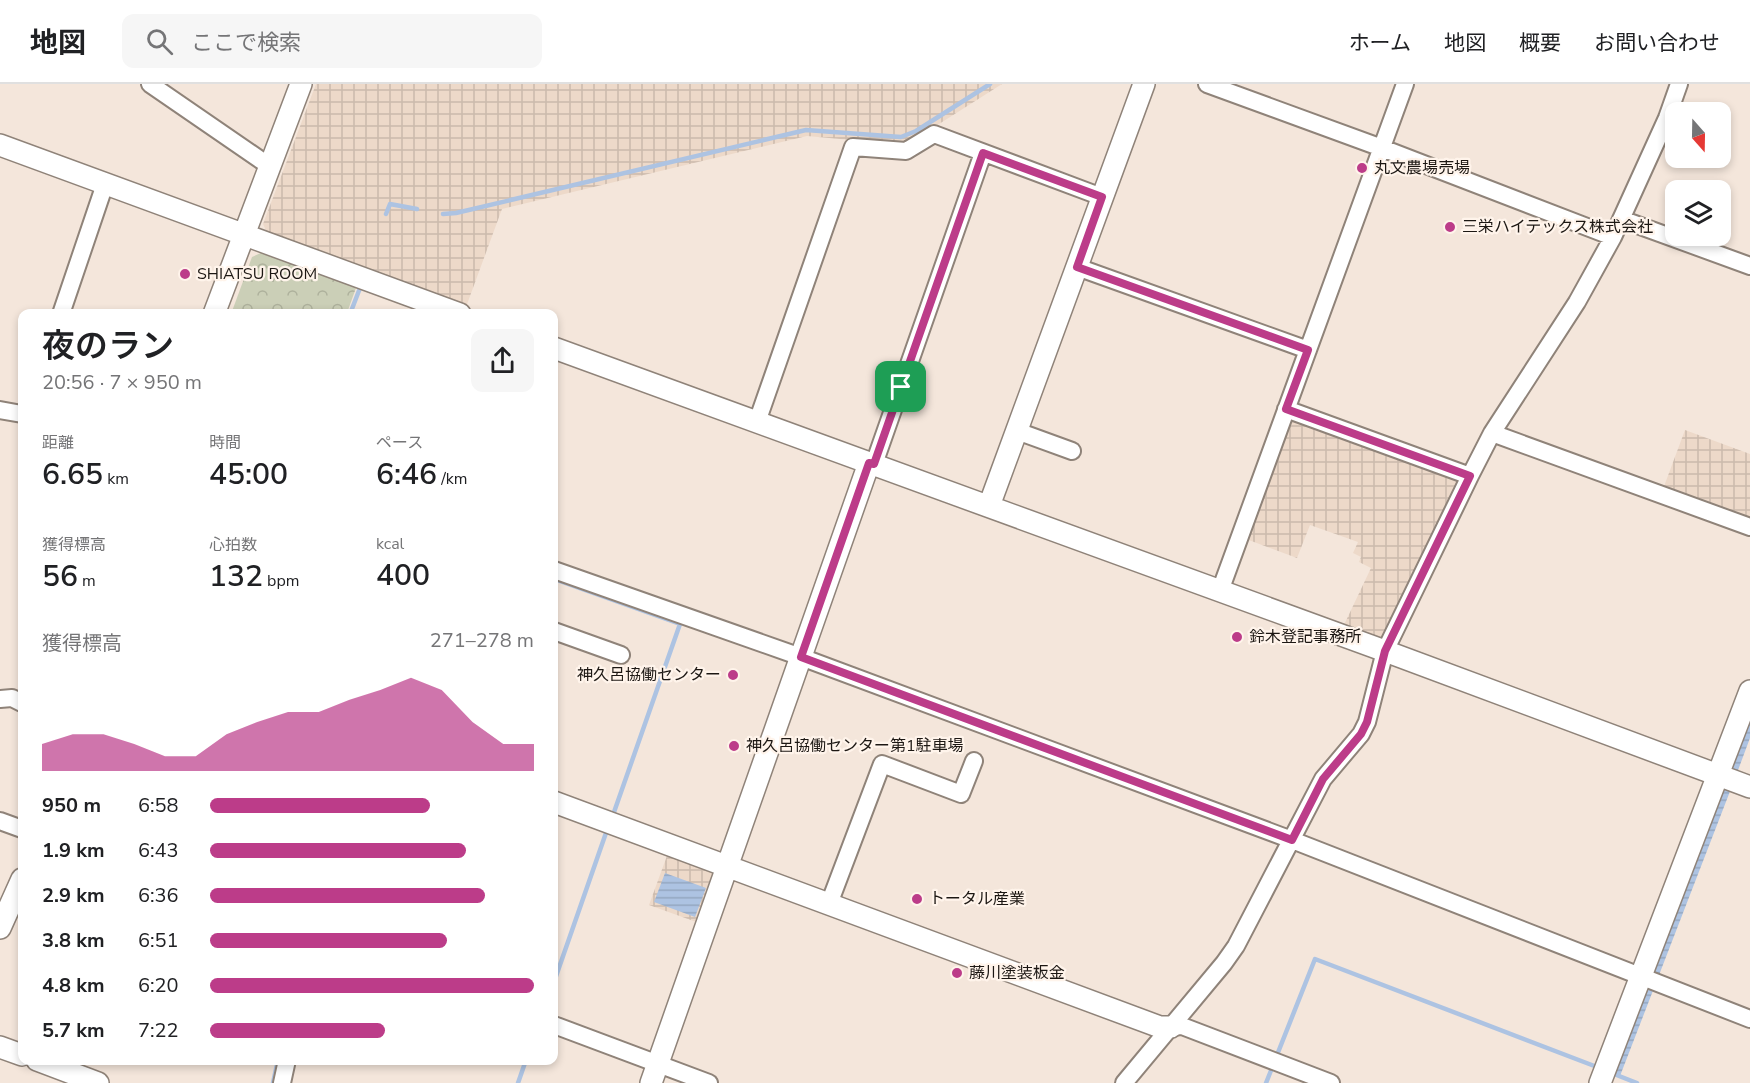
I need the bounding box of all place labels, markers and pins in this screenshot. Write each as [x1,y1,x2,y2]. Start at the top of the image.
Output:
place label: 丸文農場売場 [1374,157,1470,179]
marker: 丸文農場売場 [1355,161,1369,175]
place label: 三栄ハイテックス株式会社 [1462,216,1653,238]
marker: 三栄ハイテックス株式会社 [1443,220,1457,234]
place label: SHIATSU ROOM [197,263,317,285]
marker: SHIATSU ROOM [178,267,192,281]
pin [875,361,926,412]
place label: 鈴木登記事務所 [1249,626,1361,648]
marker: 鈴木登記事務所 [1230,630,1244,644]
place label: 神久呂協働センター [577,664,721,686]
marker: 神久呂協働センター [726,668,740,682]
place label: 神久呂協働センター第1駐車場 [746,735,964,757]
marker: 神久呂協働センター第1駐車場 [727,739,741,753]
place label: トータル産業 [929,888,1025,910]
marker: トータル産業 [910,892,924,906]
place label: 藤川塗装板金 [969,962,1065,984]
marker: 藤川塗装板金 [950,966,964,980]

